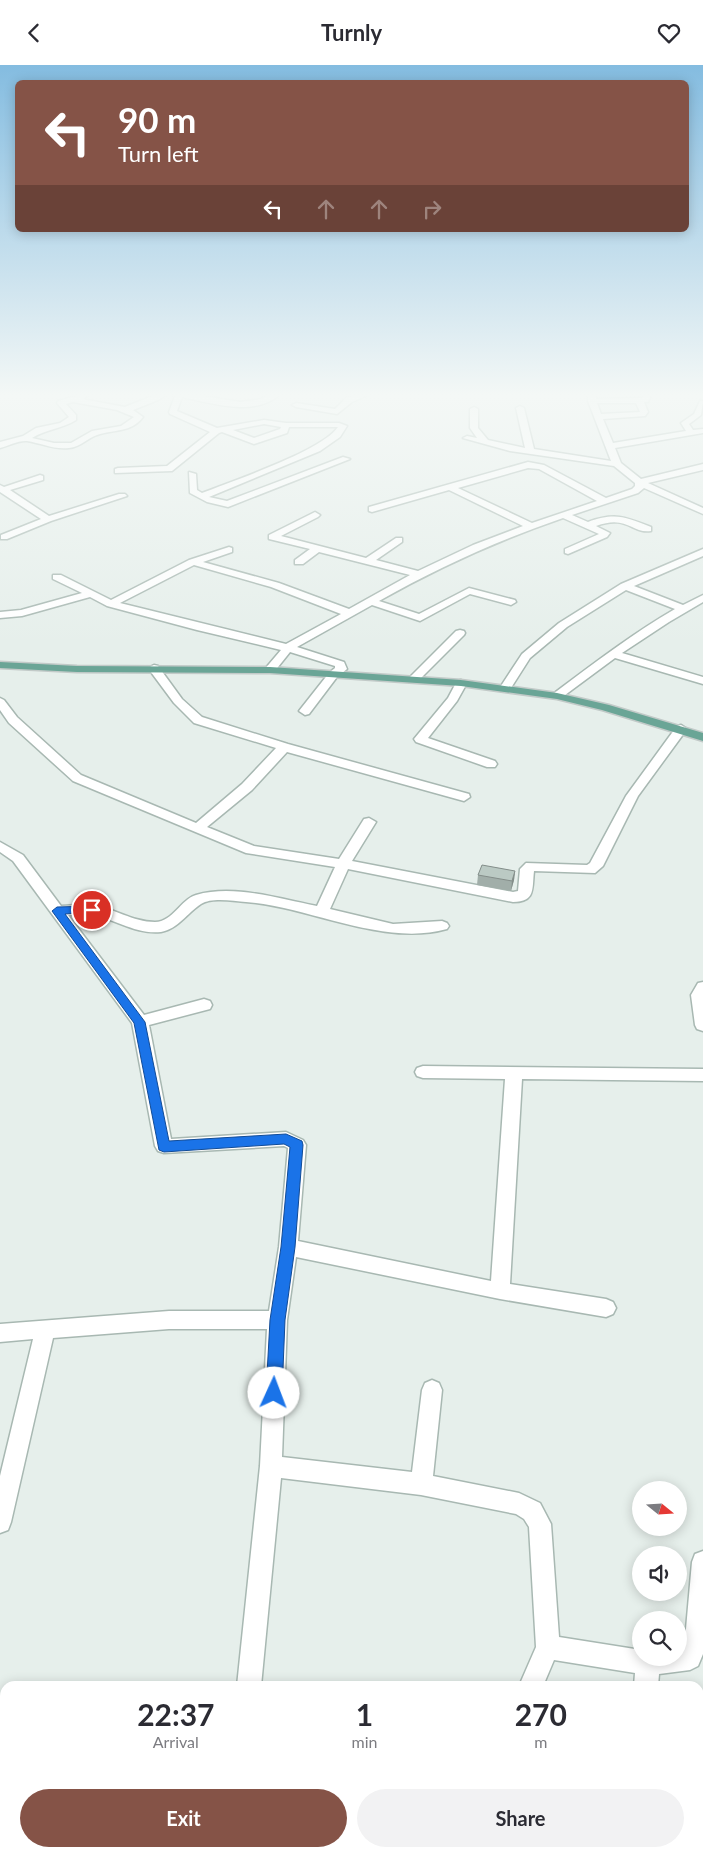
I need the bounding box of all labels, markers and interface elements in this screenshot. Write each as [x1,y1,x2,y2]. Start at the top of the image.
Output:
icon: back [20,19,48,47]
text: Turnly [321,19,382,46]
icon: heart [655,19,683,47]
text: 90 m [118,98,196,140]
icon: left [35,100,100,165]
text: Turn left [118,140,199,167]
icon: left [259,195,287,223]
icon: ahead [312,195,340,223]
icon: ahead [365,195,393,223]
icon: right [418,195,446,223]
pin [71,889,113,931]
icon: arrive [78,896,106,924]
position arrow [247,1366,299,1418]
north arrow [632,1481,688,1536]
map controls [632,1481,687,1666]
button: sound [632,1546,687,1601]
button: search [632,1611,687,1666]
text: 22:37 [137,1696,214,1732]
text: 1 [356,1696,373,1732]
text: 270 [515,1696,567,1732]
text: Arrival [153,1732,199,1751]
text: min [352,1732,378,1751]
text: m [534,1732,547,1751]
button: Exit [20,1789,347,1847]
button: Share [357,1789,684,1847]

